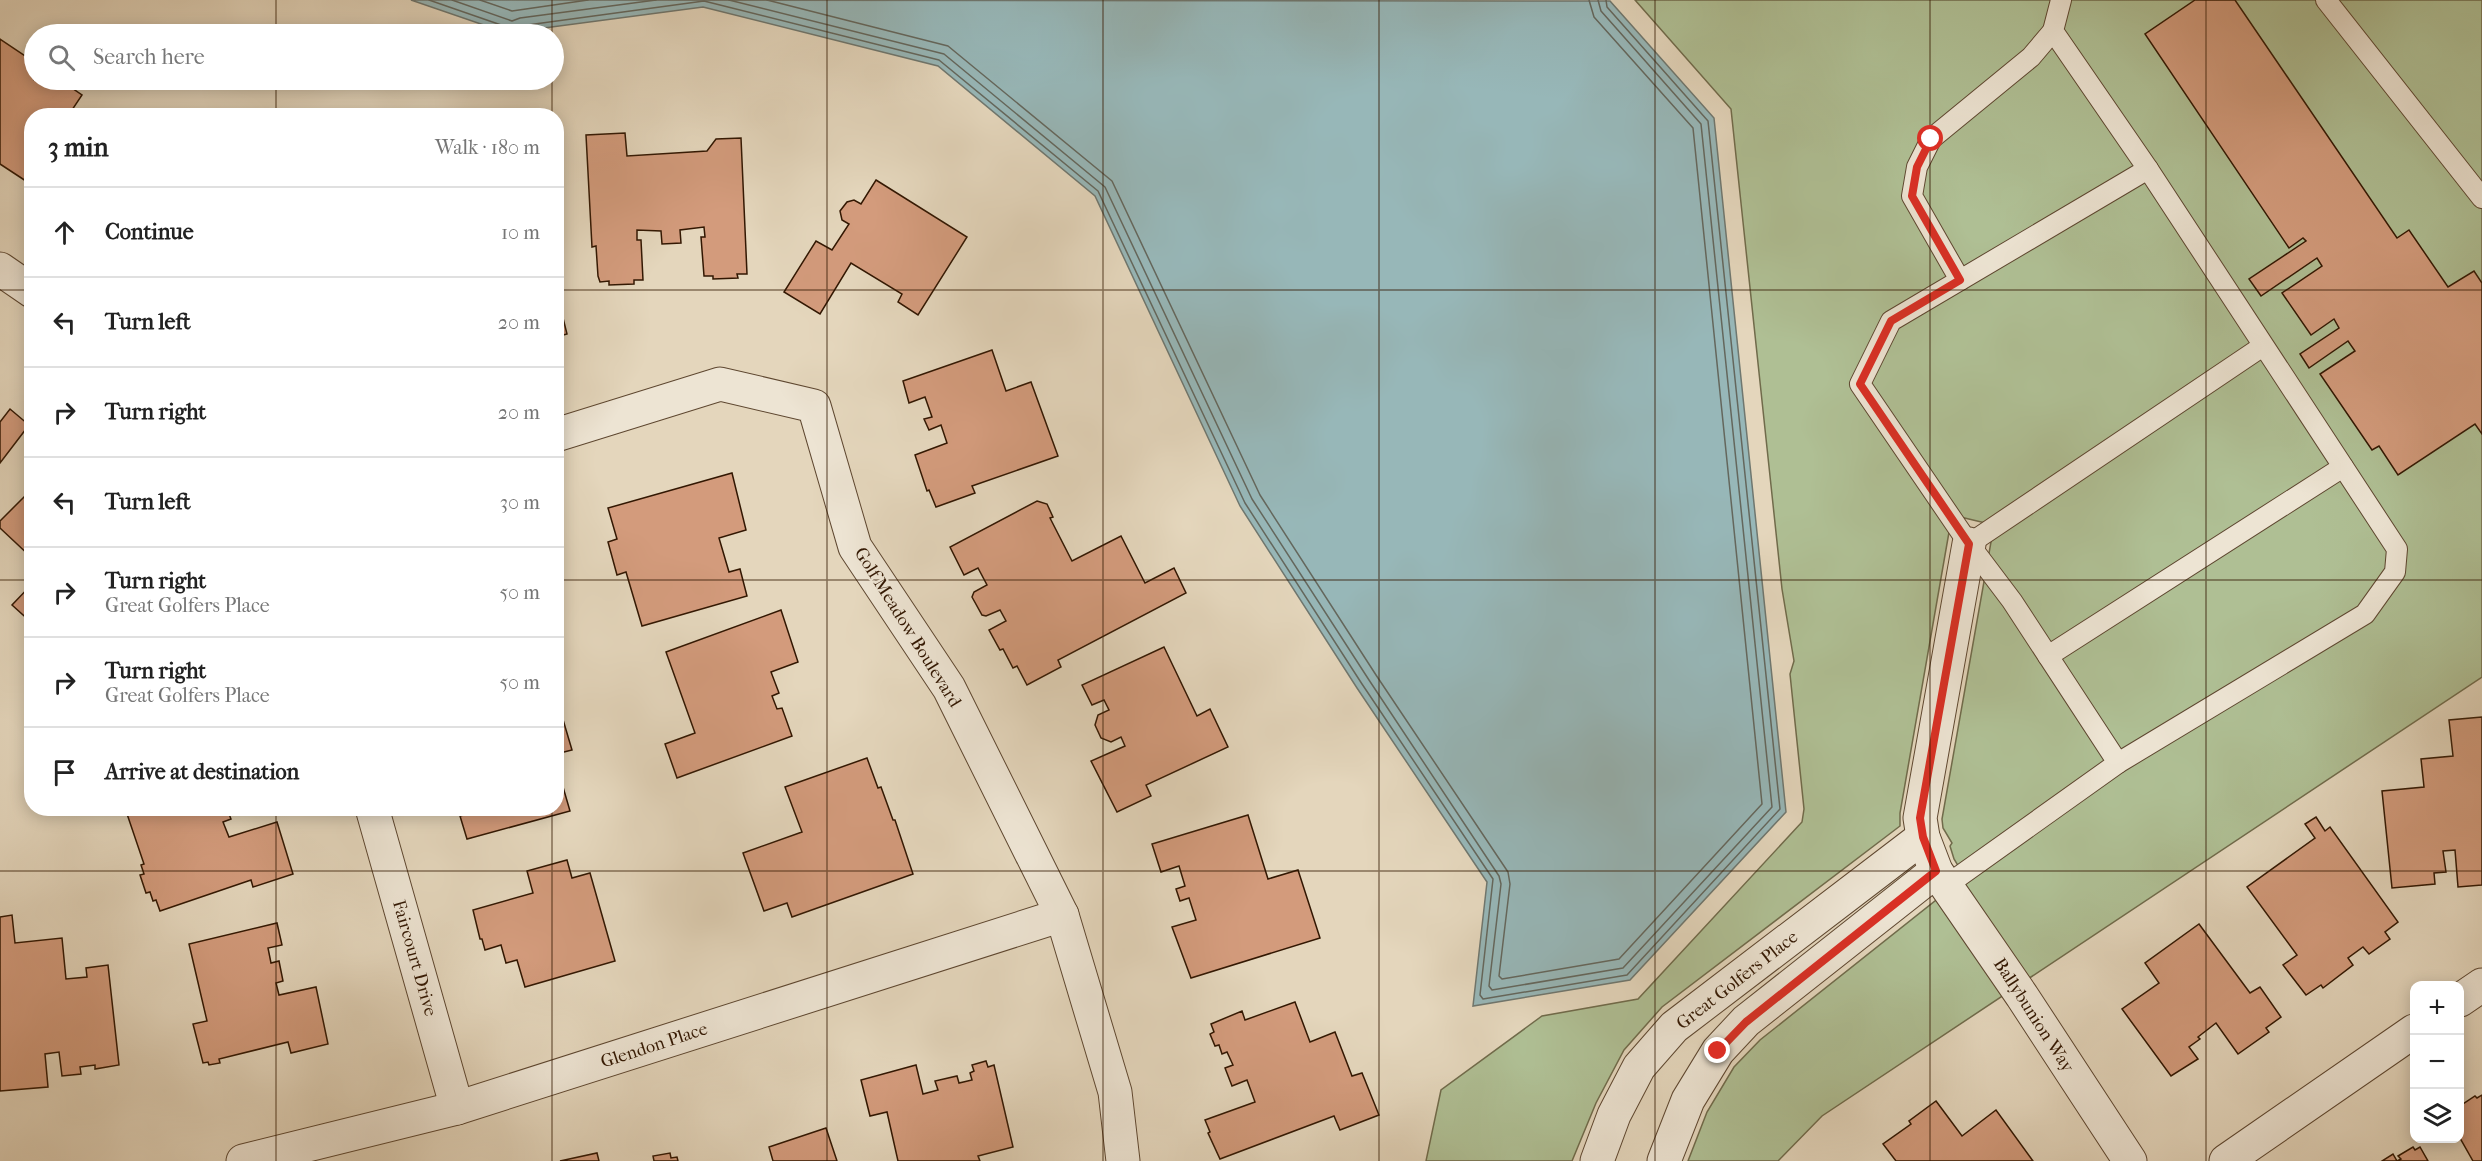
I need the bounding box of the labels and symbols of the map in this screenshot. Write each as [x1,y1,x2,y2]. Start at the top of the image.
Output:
route start [1917,125,1943,151]
street label: Golf Meadow Boulevard [850,543,966,711]
street label: Faircourt Drive [388,898,441,1019]
street label: Great Golfers Place [1672,926,1802,1034]
street label: Ballybunion Way [1989,954,2079,1077]
street label: Glendon Place [598,1018,710,1073]
route end [1704,1037,1730,1063]

